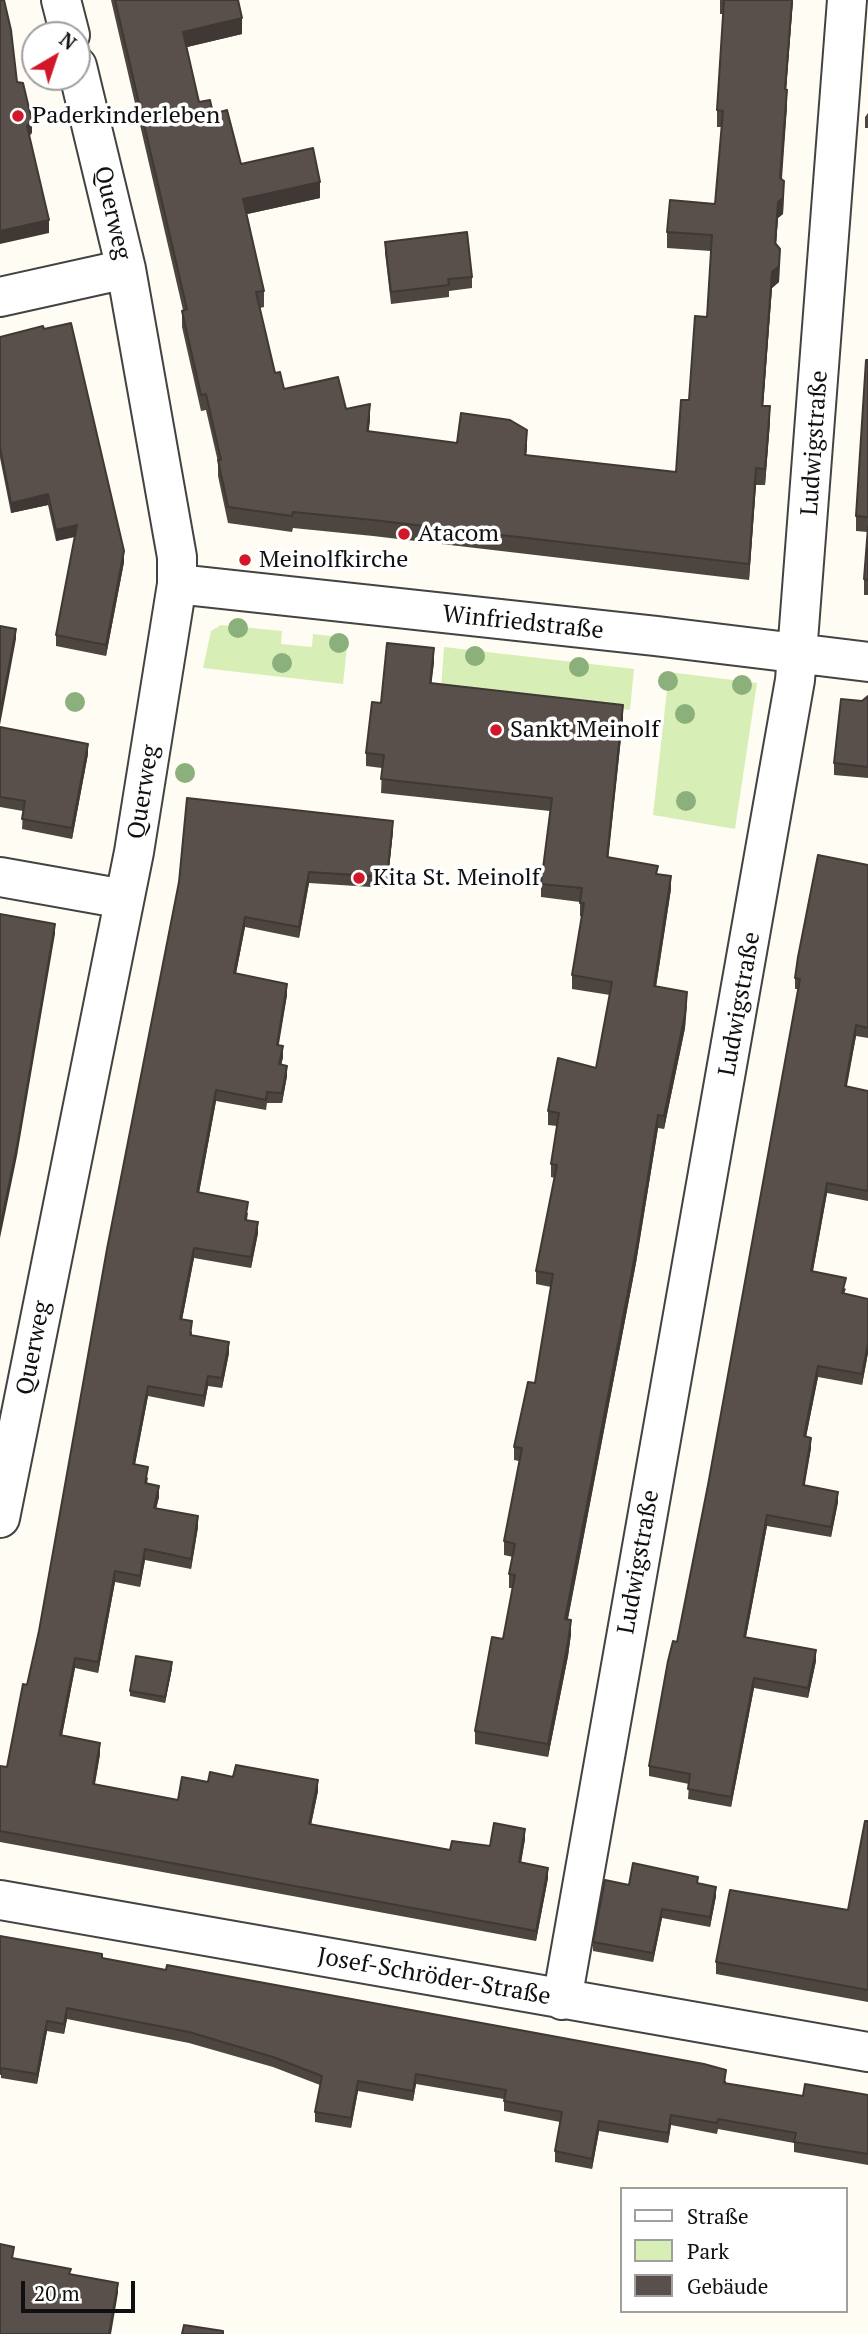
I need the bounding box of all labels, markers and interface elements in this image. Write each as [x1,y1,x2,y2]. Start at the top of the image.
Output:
north arrow [21,21,91,91]
text: N [55,27,82,55]
place label: Paderkinderleben [32,102,220,130]
marker: Paderkinderleben [10,108,26,124]
street label: Querweg [87,163,137,263]
street label: Ludwigstraße [796,369,834,517]
place label: Atacom [418,520,499,548]
marker: Atacom [396,526,412,542]
place label: Meinolfkirche [259,546,408,574]
marker: Meinolfkirche [237,552,253,568]
street label: Winfriedstraße [441,600,605,646]
place label: Sankt Meinolf [510,716,659,744]
marker: Sankt Meinolf [488,722,504,738]
street label: Querweg [122,743,166,841]
place label: Kita St. Meinolf [373,864,540,892]
marker: Kita St. Meinolf [351,870,367,886]
street label: Ludwigstraße [713,930,767,1078]
street label: Querweg [11,1299,57,1397]
street label: Ludwigstraße [612,1488,666,1636]
street label: Josef-Schröder-Straße [315,1942,553,2012]
legend [620,2187,847,2313]
text: Straße [687,2202,749,2230]
text: Park [687,2237,729,2265]
scale bar [24,2268,138,2312]
text: Gebäude [687,2272,768,2300]
text: 20 m [34,2279,80,2307]

